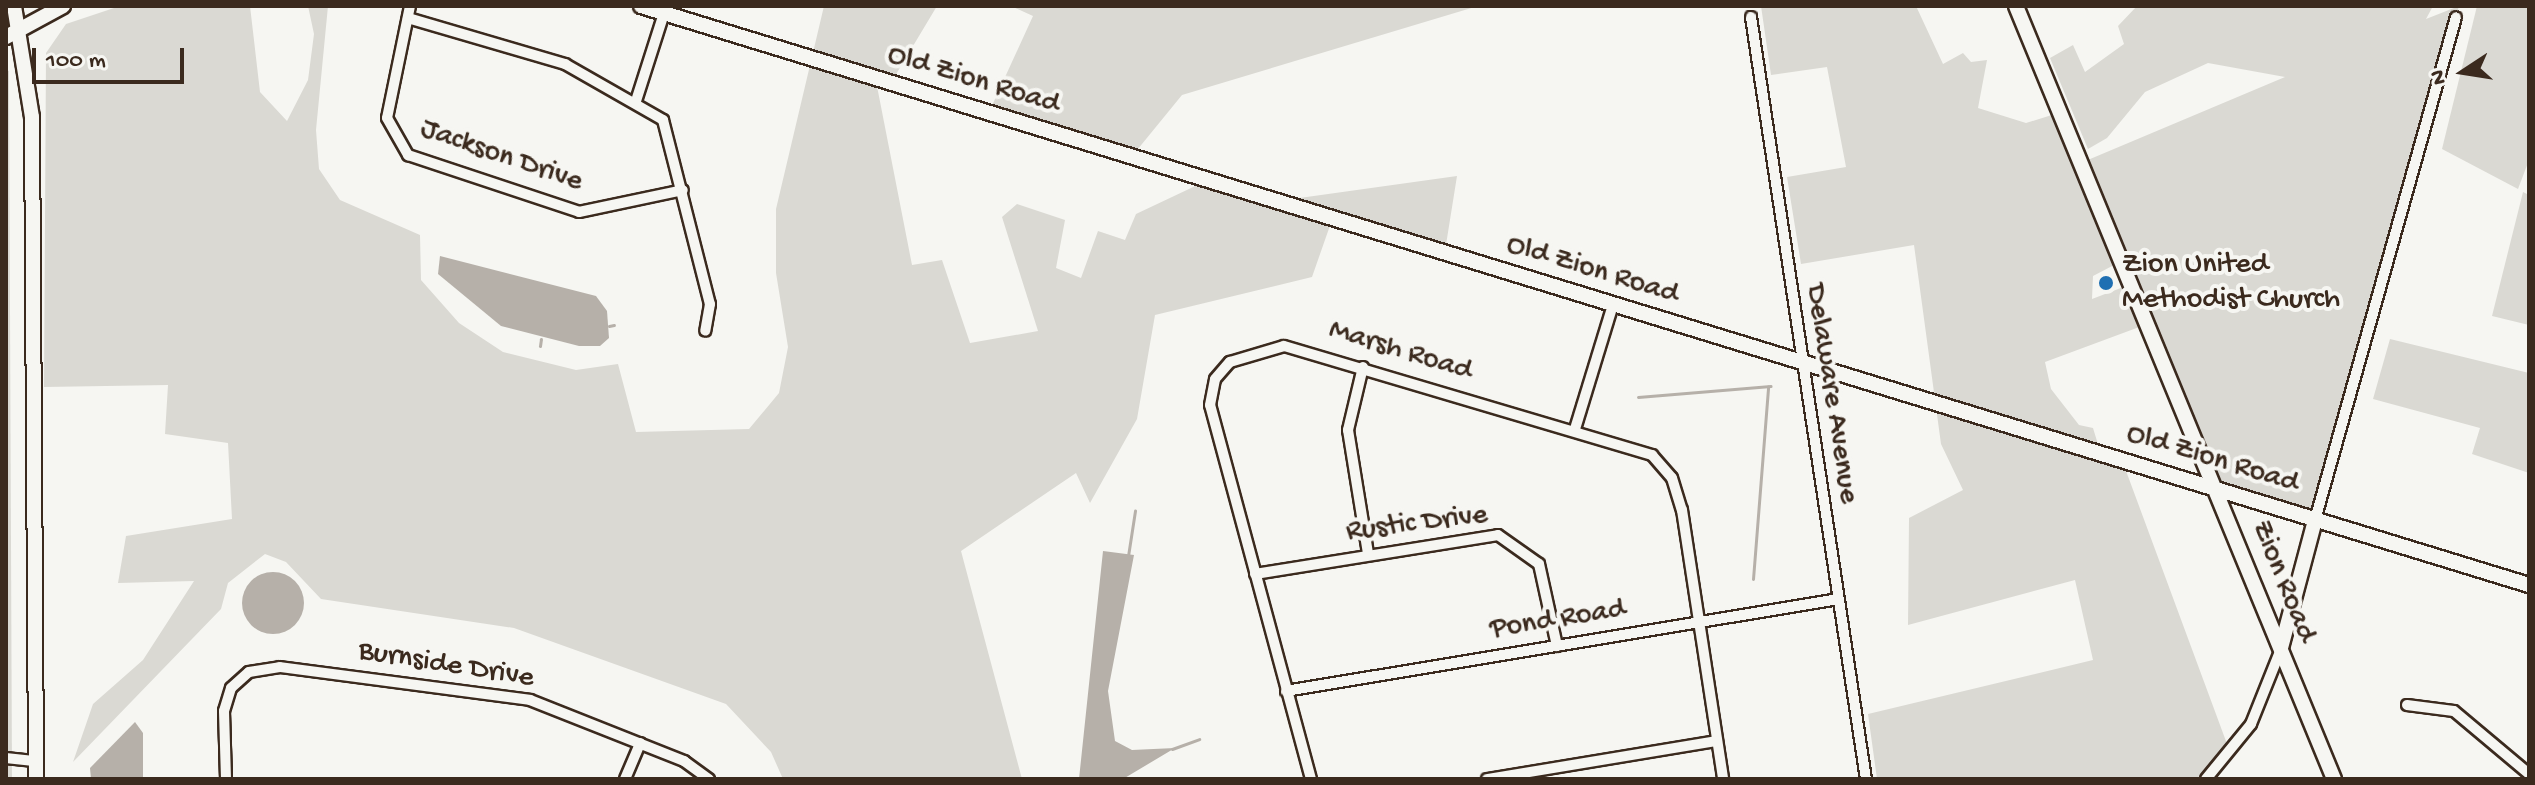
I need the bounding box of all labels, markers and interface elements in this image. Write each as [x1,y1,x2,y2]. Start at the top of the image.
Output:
scale bar [36,32,188,82]
north arrow [2423,32,2503,112]
street label: Old Zion Road [883,38,1063,124]
text: 100 m [46,47,106,76]
text: N [2425,67,2454,87]
street label: Jackson Drive [415,112,587,202]
street label: Old Zion Road [1502,228,1682,314]
place label: Zion United Methodist Church [2122,248,2340,318]
marker: Zion United Methodist Church [2097,274,2115,292]
street label: Delaware Avenue [1795,282,1865,506]
street label: Marsh Road [1324,313,1476,391]
street label: Old Zion Road [2122,417,2302,503]
street label: Rustic Drive [1344,498,1490,552]
street label: Zion Road [2241,516,2323,648]
street label: Pond Road [1488,593,1628,649]
street label: Burnside Drive [356,634,536,698]

